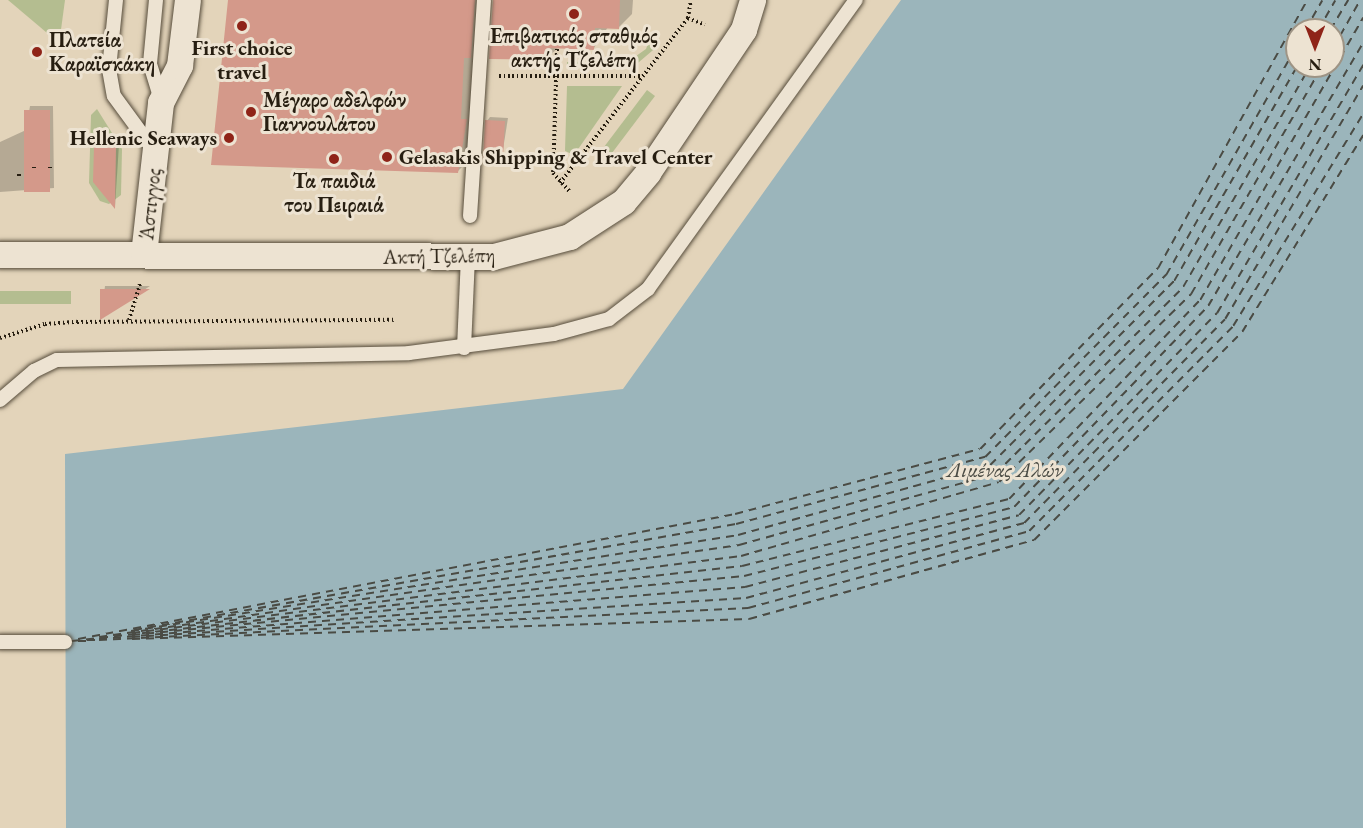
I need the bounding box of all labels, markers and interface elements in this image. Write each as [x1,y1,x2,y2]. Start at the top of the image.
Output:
marker: Επιβατικός σταθμός ακτής Τζελέπη [567,7,581,21]
north arrow [1285,18,1345,78]
marker: First choice travel [235,19,249,33]
place label: Επιβατικός σταθμός ακτής Τζελέπη [490,23,658,73]
place label: Πλατεία Καραϊσκάκη [49,27,155,77]
place label: First choice travel [191,35,293,85]
marker: Πλατεία Καραϊσκάκη [30,45,44,59]
text: N [1309,54,1321,75]
place label: Μέγαρο αδελφών Γιαννουλάτου [263,87,406,137]
marker: Μέγαρο αδελφών Γιαννουλάτου [244,105,258,119]
place label: Hellenic Seaways [70,125,217,151]
marker: Hellenic Seaways [222,131,236,145]
place label: Gelasakis Shipping & Travel Center [399,144,713,170]
marker: Gelasakis Shipping & Travel Center [380,150,394,164]
marker: Τα παιδιά του Πειραιά [327,152,341,166]
street label: Άστιγγος [134,167,166,241]
place label: Τα παιδιά του Πειραιά [284,168,384,218]
street label: Ακτή Τζελέπη [383,242,495,270]
water label: Λιμένας Αλών [947,457,1063,483]

